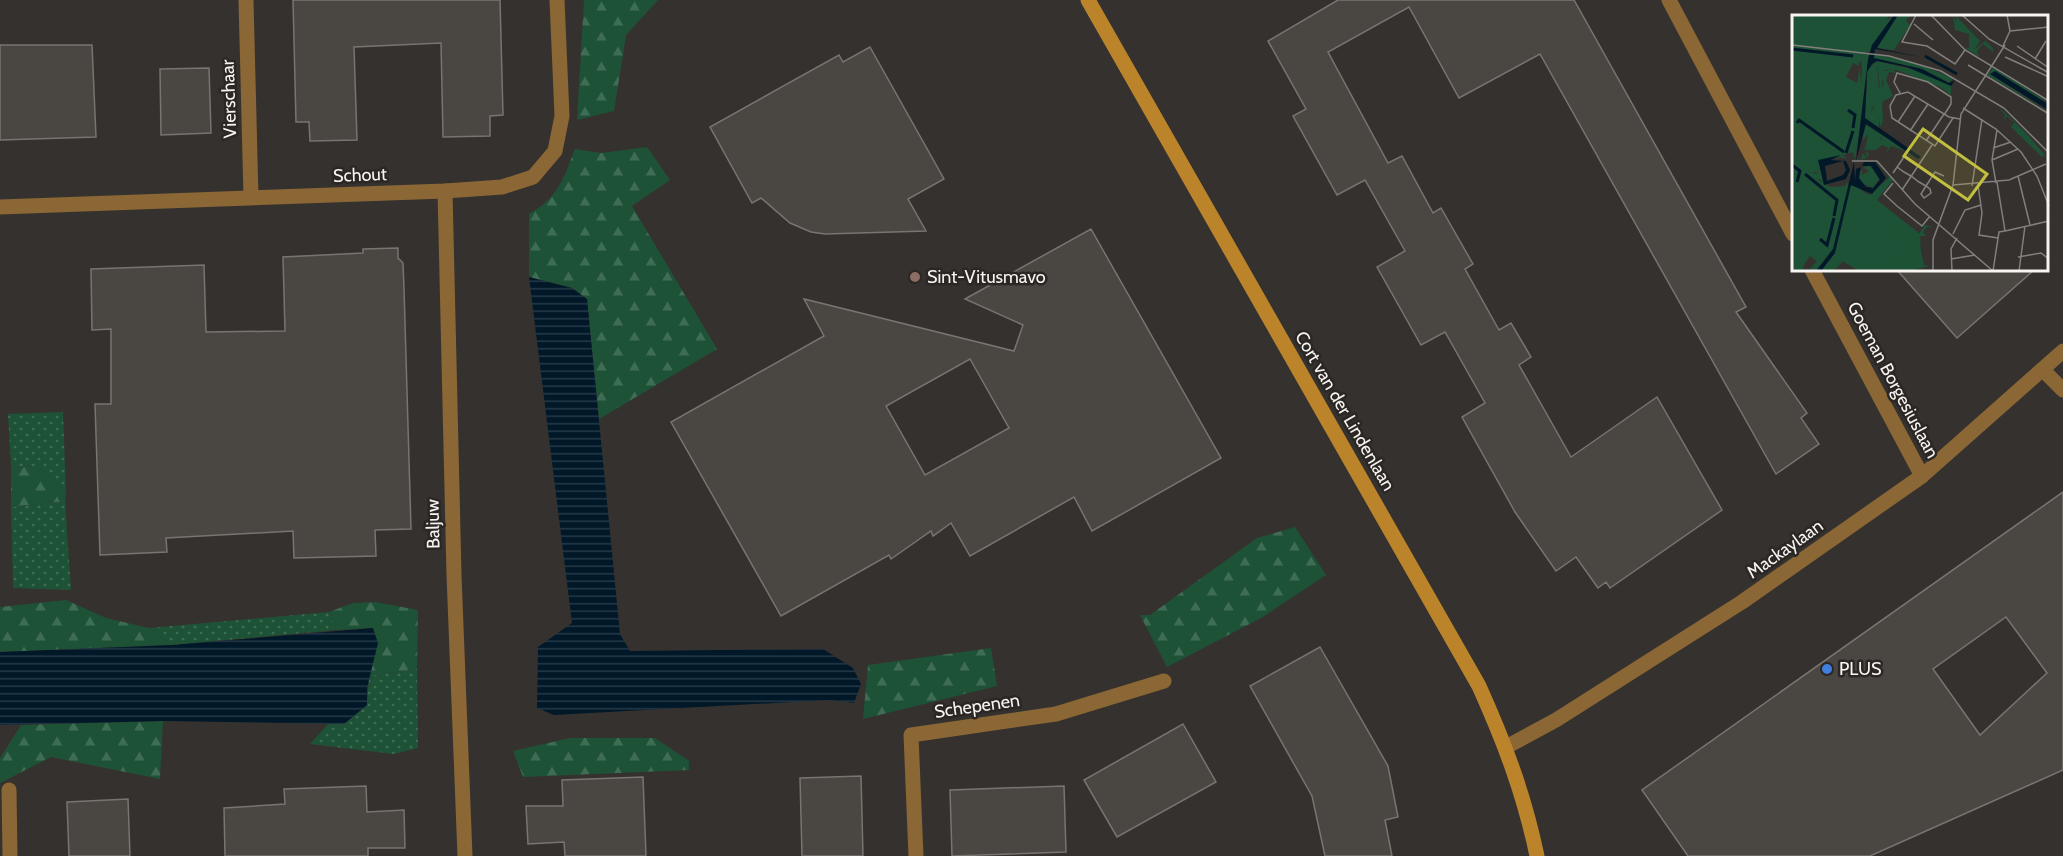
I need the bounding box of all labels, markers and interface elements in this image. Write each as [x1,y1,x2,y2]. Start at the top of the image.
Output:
inset map [1792,15,2048,272]
street label: Vierschaar [217,59,241,139]
street label: Schout [333,163,387,187]
place label: Sint-Vitusmavo [927,266,1046,288]
marker: Sint-Vitusmavo [908,270,922,284]
street label: Goeman Borgesiuslaan [1842,298,1944,462]
street label: Cort van der Lindenlaan [1290,327,1400,495]
street label: Baljuw [422,499,444,549]
street label: Mackaylaan [1743,515,1827,583]
place label: PLUS [1839,658,1882,680]
marker: PLUS [1820,662,1834,676]
street label: Schepenen [933,689,1021,723]

